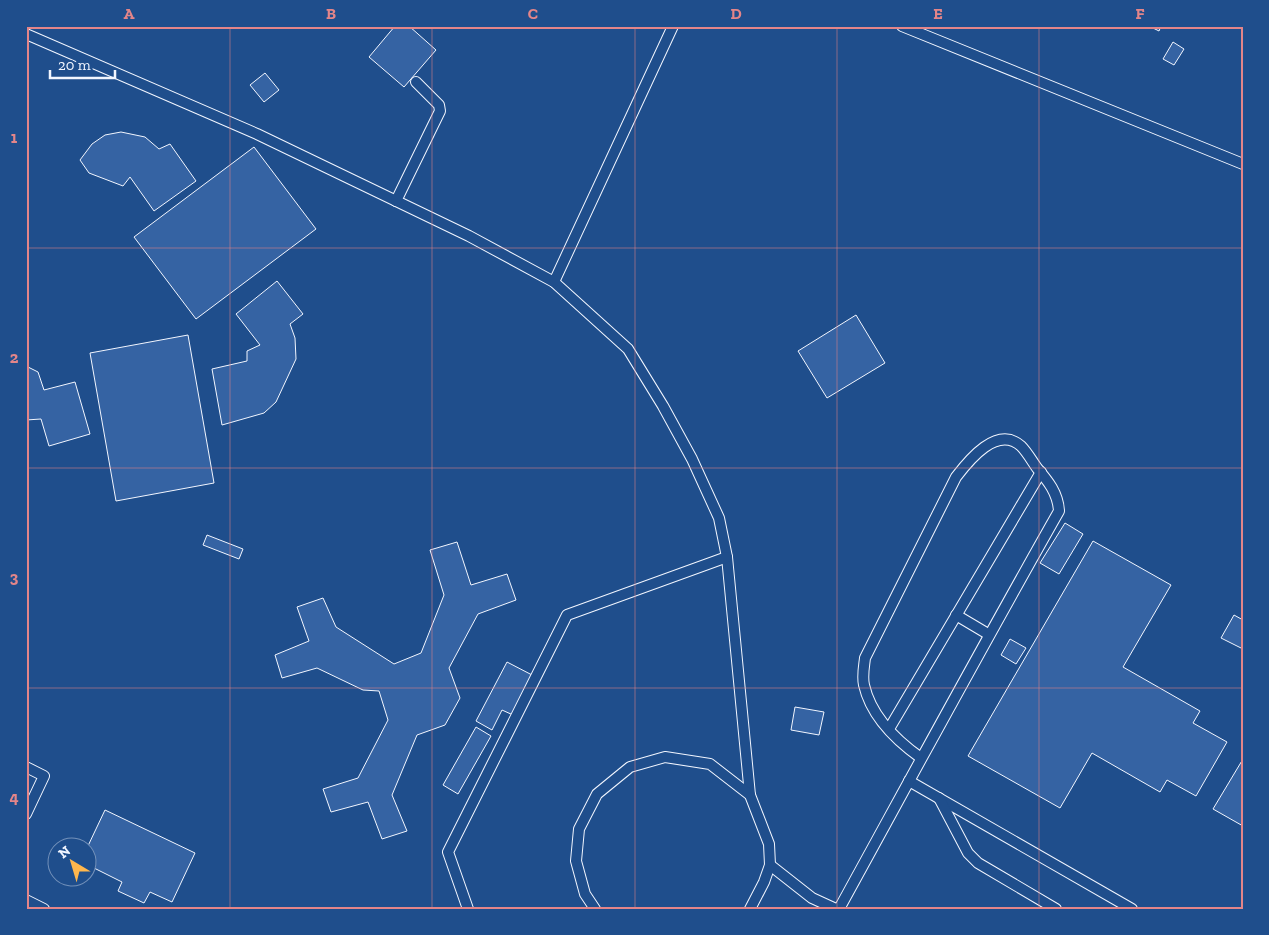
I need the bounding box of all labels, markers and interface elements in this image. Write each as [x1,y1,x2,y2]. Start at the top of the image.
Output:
text: A [124,4,135,23]
text: B [326,4,336,23]
text: C [528,4,538,23]
text: D [730,4,742,23]
text: E [933,4,943,23]
text: F [1135,4,1145,23]
scale bar [50,48,115,80]
text: 20 m [58,56,91,74]
text: 1 [11,128,18,147]
text: 2 [10,348,19,367]
text: 3 [10,568,19,587]
text: 4 [9,788,19,807]
north arrow [48,838,98,888]
text: N [55,842,74,862]

